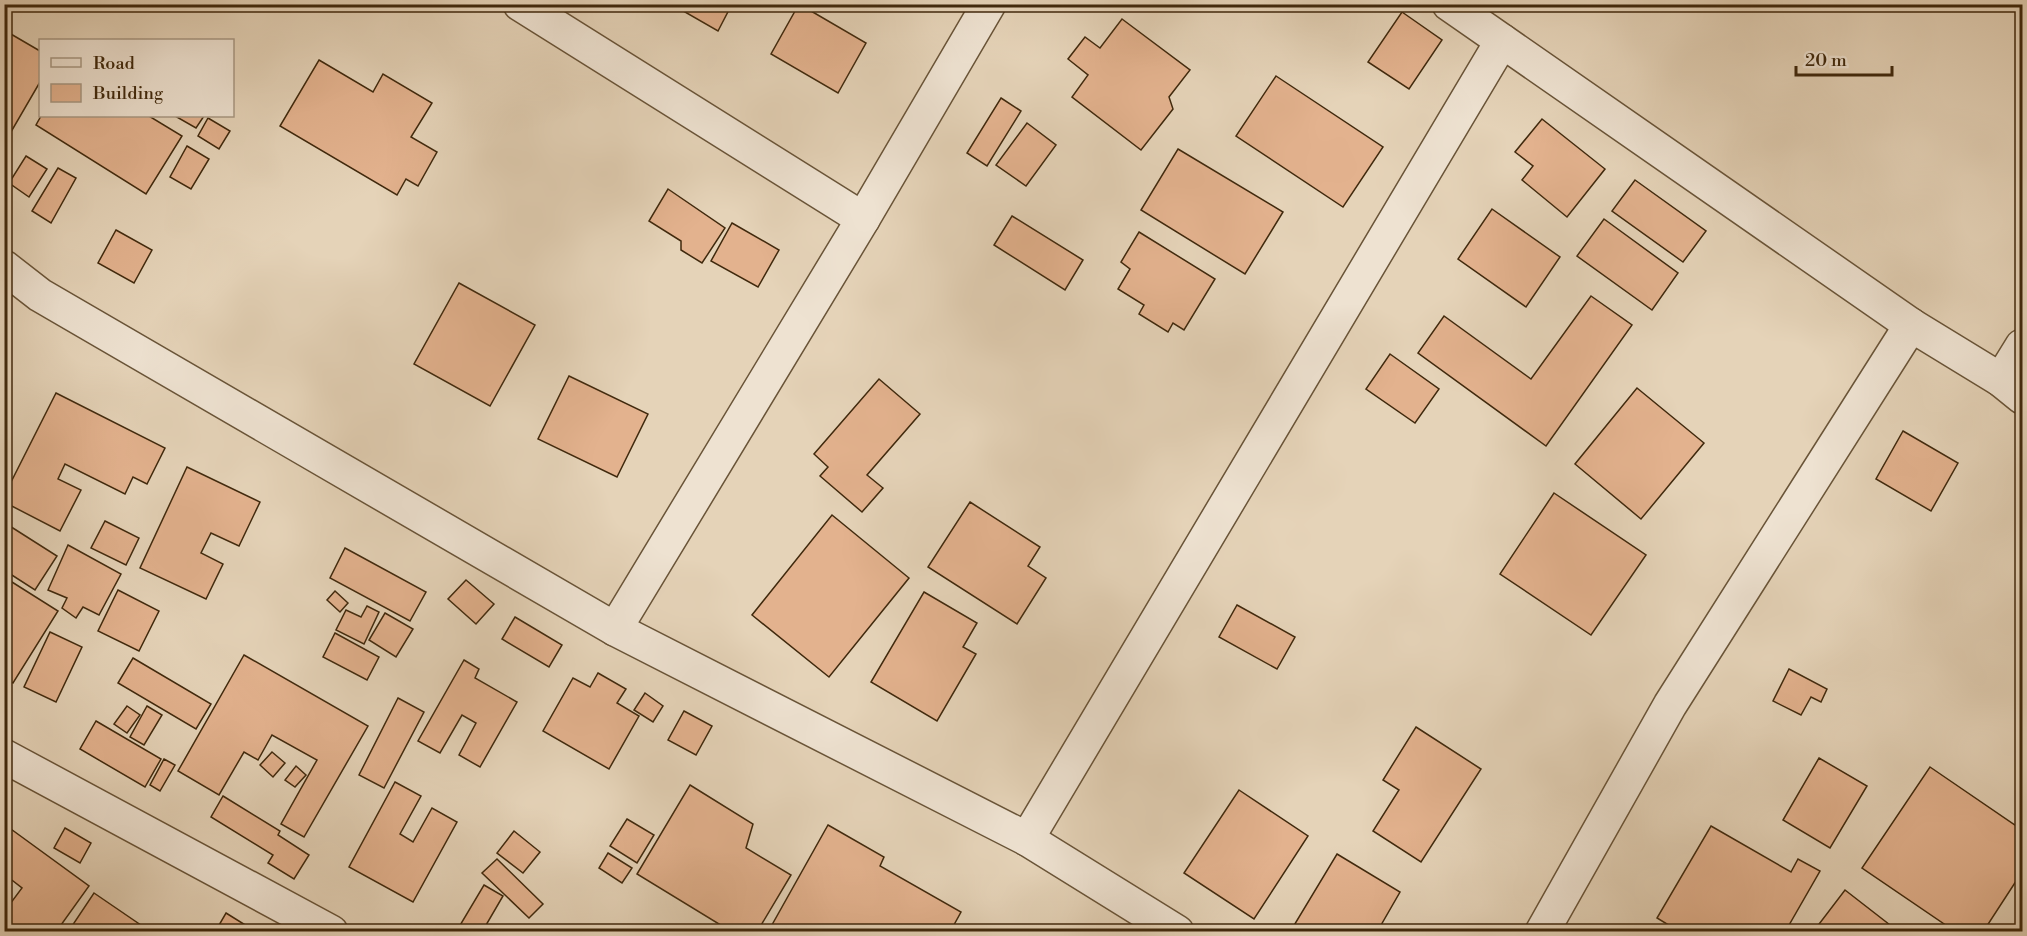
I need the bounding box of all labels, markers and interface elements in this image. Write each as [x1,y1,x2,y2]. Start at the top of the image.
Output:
legend [39,39,234,117]
scale bar [1796,39,1892,77]
text: 20 m [1805,49,1847,72]
text: Road [93,52,136,75]
text: Building [92,82,164,105]

